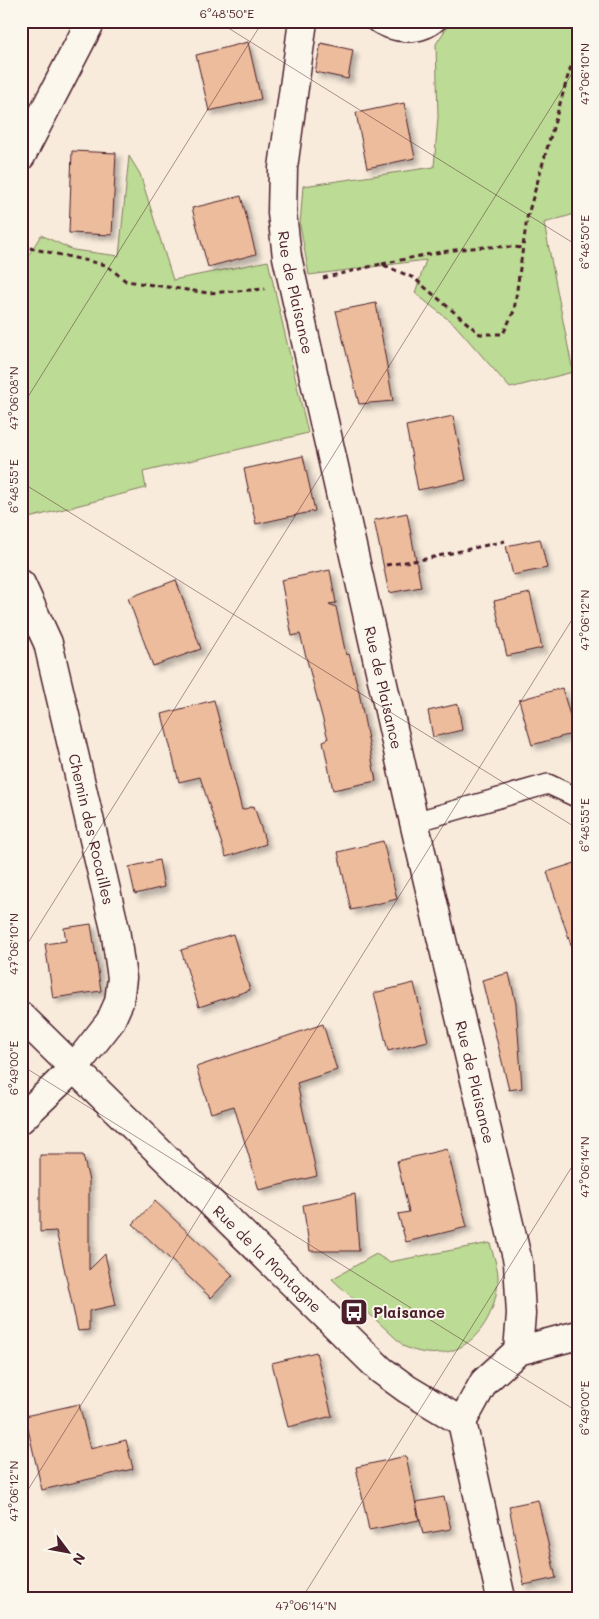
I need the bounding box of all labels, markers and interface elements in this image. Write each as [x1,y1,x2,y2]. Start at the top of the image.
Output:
text: 6°48'50"E [200,5,254,21]
text: 47°06'10"N [576,43,592,105]
text: 6°48'50"E [576,215,592,269]
street label: Rue de Plaisance [274,230,318,356]
text: 47°06'08"N [5,366,21,430]
text: 6°48'55"E [5,459,21,513]
text: 47°06'12"N [576,590,592,650]
street label: Rue de Plaisance [360,624,407,751]
street label: Chemin des Rocailles [64,752,119,907]
text: 6°48'55"E [576,798,592,852]
text: 47°06'10"N [5,913,21,975]
street label: Rue de Plaisance [451,1019,500,1145]
text: 6°49'00"E [5,1041,21,1095]
text: 47°06'14"N [576,1136,592,1198]
street label: Rue de la Montagne [209,1201,326,1317]
bus stop icon: Plaisance [339,1297,369,1327]
place label: Plaisance [373,1302,445,1322]
text: 6°49'00"E [576,1381,592,1435]
text: 47°06'12"N [5,1461,21,1521]
north arrow [42,1526,92,1576]
text: N [69,1550,90,1569]
text: 47°06'14"N [275,1597,337,1613]

